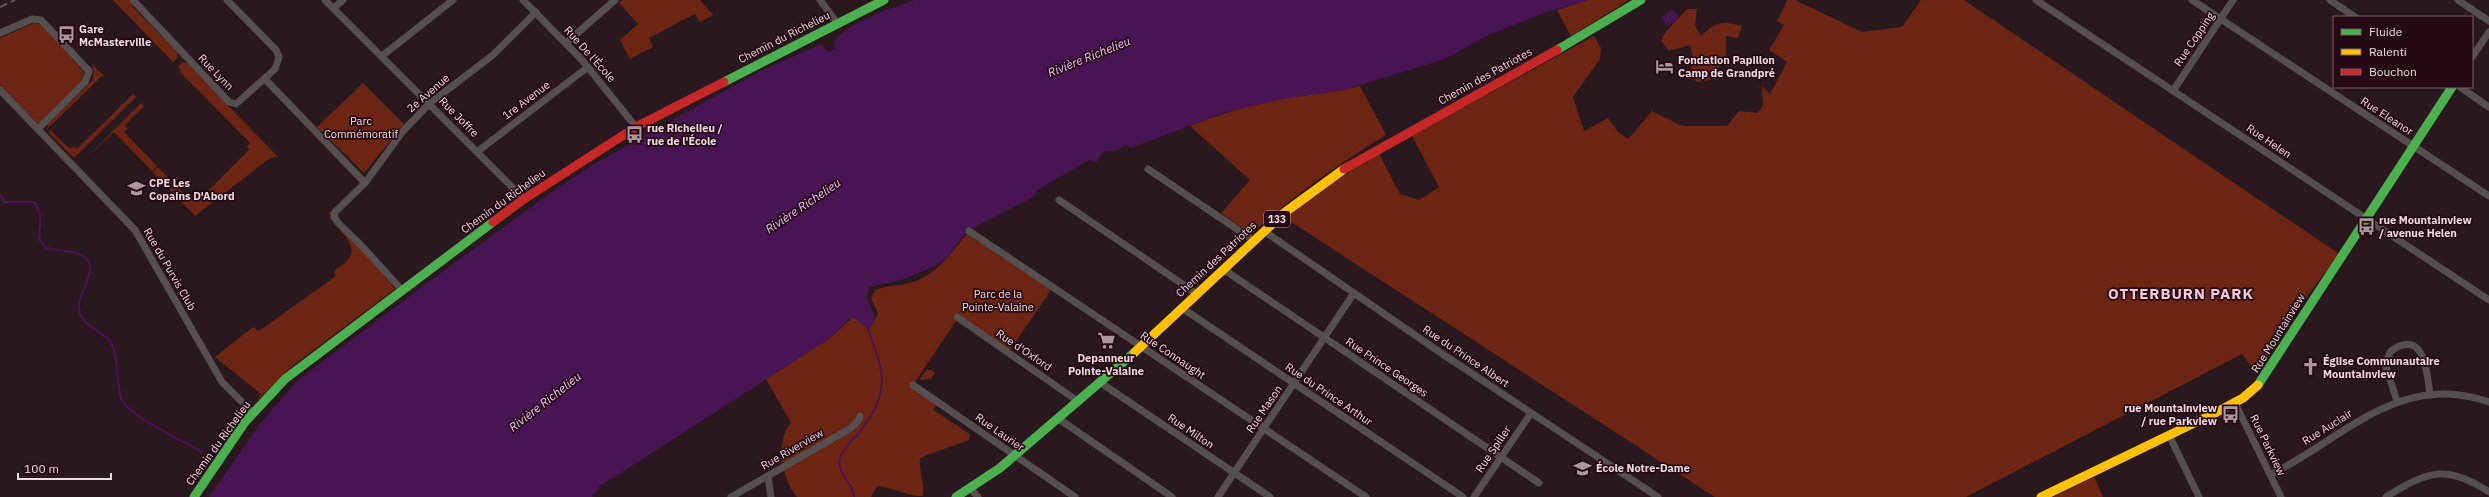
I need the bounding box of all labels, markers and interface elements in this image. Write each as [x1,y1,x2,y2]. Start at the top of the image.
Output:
street label: Chemin du Richelieu [736,8,832,66]
street label: Rue Copping [2171,9,2217,69]
legend [2333,16,2473,88]
place label: Gare McMasterville [79,22,151,49]
street label: Rue De l'École [561,23,619,85]
text: Fluide [2369,24,2403,39]
bus stop icon: Gare McMasterville [56,25,76,45]
water label: Rivière Richelieu [1045,33,1133,80]
street label: Chemin des Patriotes [1436,44,1534,108]
text: Ralenti [2369,44,2407,59]
street label: Rue Lynn [195,51,237,93]
place label: Fondation Papillon Camp de Grandpré [1678,53,1775,80]
hotel icon: Fondation Papillon Camp de Grandpré [1655,56,1675,76]
text: Bouchon [2369,64,2417,79]
street label: 2e Avenue [404,71,452,115]
street label: 1re Avenue [499,78,553,122]
street label: Rue Joffre [436,94,482,140]
street label: Rue Eleanor [2358,94,2416,138]
park label: Parc Commémoratif [324,114,398,141]
place label: rue Richelieu / rue de l'École [647,121,723,148]
street label: Rue Helen [2244,121,2294,161]
bus stop icon: rue Richelieu / rue de l'École [624,124,644,144]
street label: Chemin du Richelieu [458,166,548,236]
water label: Rivière Richelieu [762,175,843,236]
place label: CPE Les Copains D'Abord [149,176,235,203]
school or university icon: CPE Les Copains D'Abord [126,179,146,199]
road number: 133 [1264,211,1290,227]
place label: rue Mountainview / avenue Helen [2379,213,2472,240]
bus stop icon: rue Mountainview / avenue Helen [2356,216,2376,236]
street label: Chemin des Patriotes [1173,218,1259,300]
street label: Rue du Purvis Club [141,225,199,313]
district label: OTTERBURN PARK [2108,284,2254,303]
park label: Parc de la Pointe-Valaine [962,287,1034,314]
street label: Rue Mountainview [2248,290,2308,375]
street label: Rue du Prince Albert [1420,322,1512,390]
street label: Rue d'Oxford [993,326,1055,374]
street label: Rue Connaught [1138,328,1208,382]
supermarket icon: Depanneur Pointe-Valaine [1096,330,1116,350]
street label: Rue Prince Georges [1343,334,1431,400]
place label: Depanneur Pointe-Valaine [1068,351,1144,378]
place label: Église Communautaire Mountainview [2323,353,2440,381]
church icon: Église Communautaire Mountainview [2300,357,2320,377]
street label: Rue du Prince Arthur [1283,360,1375,428]
water label: Rivière Richelieu [506,369,584,435]
street label: Rue Mason [1243,382,1285,436]
street label: Chemin du Richelieu [183,398,253,488]
place label: rue Mountainview / rue Parkview [2124,401,2218,428]
bus stop icon: rue Mountainview / rue Parkview [2220,404,2240,424]
street label: Rue Auclair [2299,406,2355,448]
street label: Rue Laurier [973,410,1027,454]
street label: Rue Milton [1165,410,1217,452]
street label: Rue Parkview [2247,412,2289,478]
street label: Rue Spiller [1472,423,1514,475]
street label: Rue Riverview [758,425,826,473]
scale bar [18,455,111,481]
school or university icon: École Notre-Dame [1573,458,1593,478]
place label: École Notre-Dame [1596,460,1690,475]
text: 100 m [24,461,59,476]

